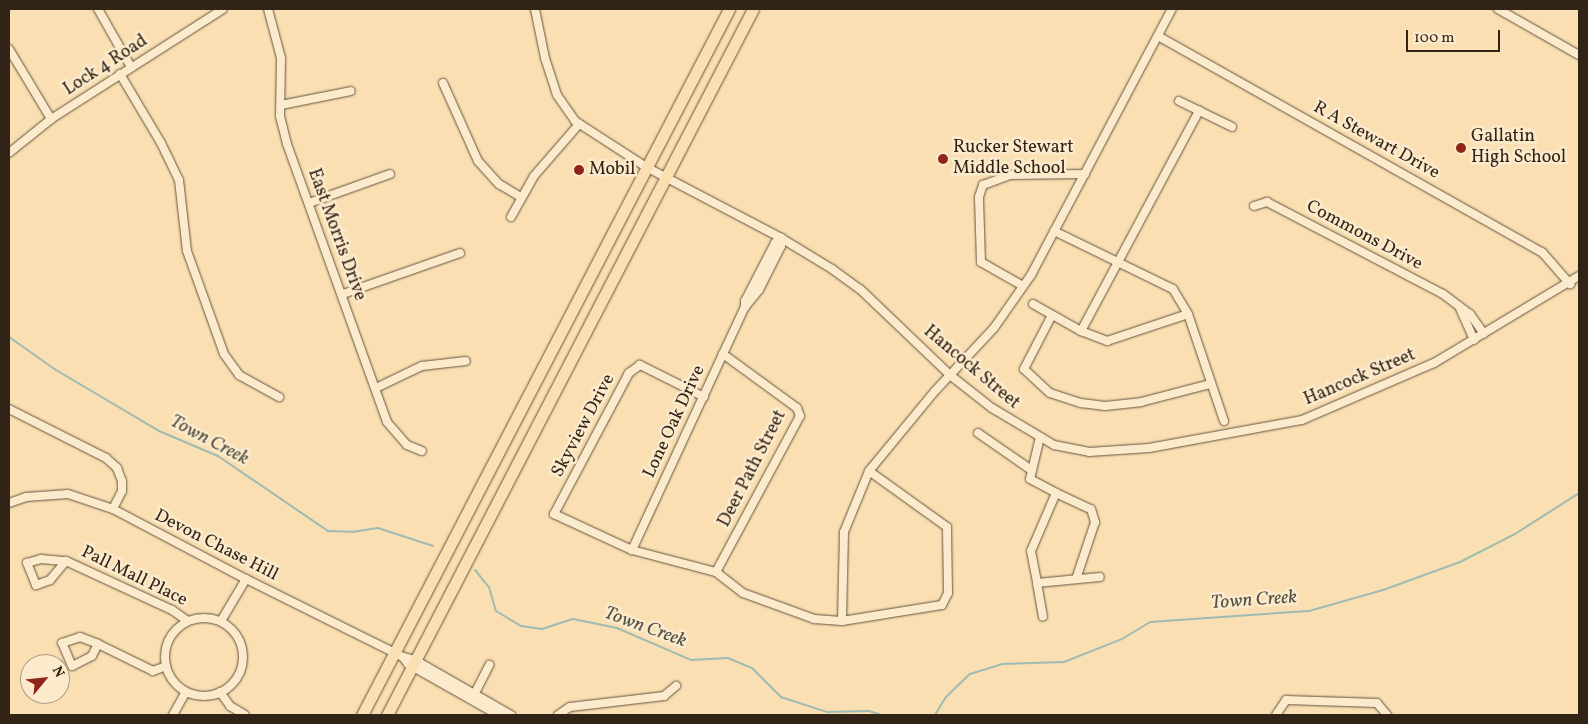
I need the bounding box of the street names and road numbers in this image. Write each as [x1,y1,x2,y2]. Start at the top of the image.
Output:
street label: Lock 4 Road [60,31,152,101]
street label: R A Stewart Drive [1309,97,1443,185]
street label: East Morris Drive [302,166,370,304]
street label: Commons Drive [1302,196,1426,276]
street label: Hancock Street [918,321,1024,415]
street label: Hancock Street [1301,345,1419,411]
street label: Lone Oak Drive [639,362,711,482]
street label: Skyview Drive [548,370,620,482]
street label: Deer Path Street [714,407,792,531]
street label: Devon Chase Hill [151,506,281,586]
street label: Pall Mall Place [77,542,191,612]

